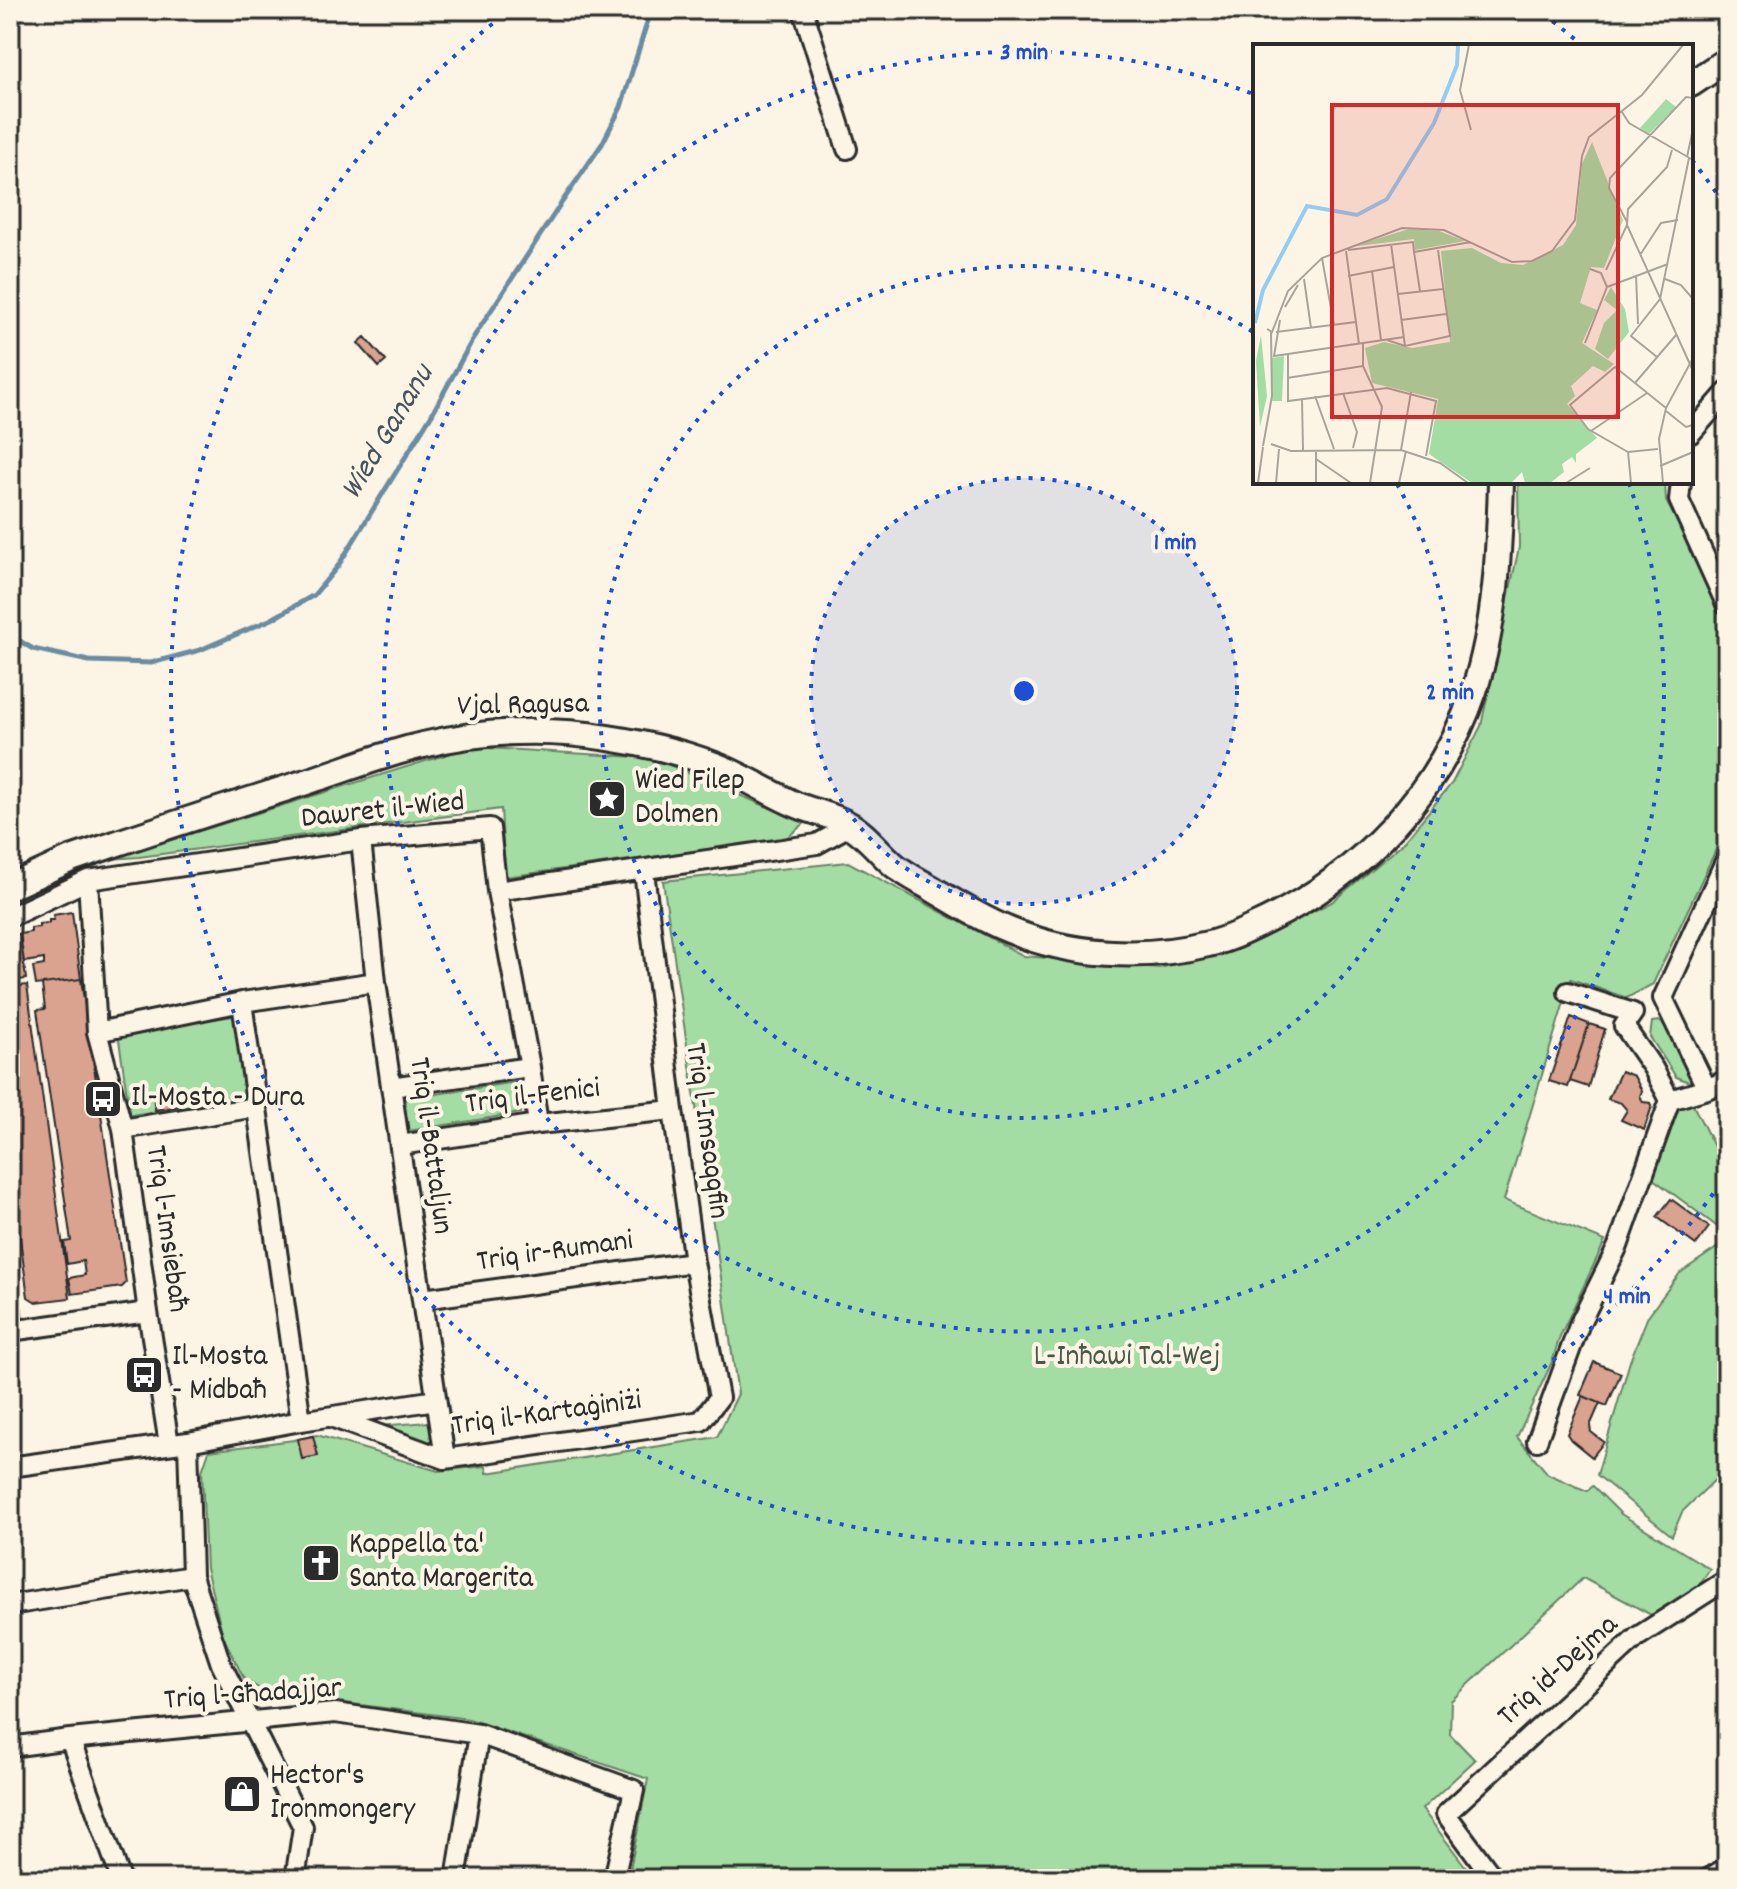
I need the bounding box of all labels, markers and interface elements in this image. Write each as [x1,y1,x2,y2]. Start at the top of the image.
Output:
text: 3 min [1000,37,1048,71]
inset map [1253,44,1693,484]
water label: Wied Gananu [331,355,449,509]
text: 1 min [1154,527,1196,561]
centre of rings [1010,677,1038,705]
text: 2 min [1426,677,1474,711]
street label: Vjal Ragusa [457,684,590,730]
place label: Wied Filep Dolmen [635,761,745,838]
place icon: Wied Filep Dolmen [586,778,628,820]
street label: Dawret il-Wied [299,782,467,842]
street label: Triq l-Imsaqqfin [671,1040,739,1222]
street label: Triq il-Battaljun [395,1055,463,1237]
street label: Triq il-Fenici [463,1068,603,1128]
bus stop icon: Il-Mosta - Dura [82,1078,124,1120]
place label: Il-Mosta - Dura [131,1078,305,1121]
street label: Triq l-Imsiebaħ [132,1143,198,1315]
street label: Triq ir-Rumani [474,1221,636,1285]
text: 4 min [1603,1281,1651,1315]
place label: Il-Mosta - Midbaħ [172,1337,268,1414]
park label: L-Inħawi Tal-Wej [1034,1337,1220,1380]
bus stop icon: Il-Mosta - Midbaħ [123,1354,165,1396]
street label: Triq il-Kartaġiniżi [450,1380,644,1450]
place label: Kappella ta' Santa Margerita [349,1525,534,1602]
church icon: Kappella ta' Santa Margerita [300,1542,342,1584]
street label: Triq id-Dejma [1489,1605,1630,1738]
street label: Triq l-Għadajjar [163,1668,343,1724]
place label: Hector's Ironmongery [270,1756,416,1833]
shop icon: Hector's Ironmongery [221,1773,263,1815]

